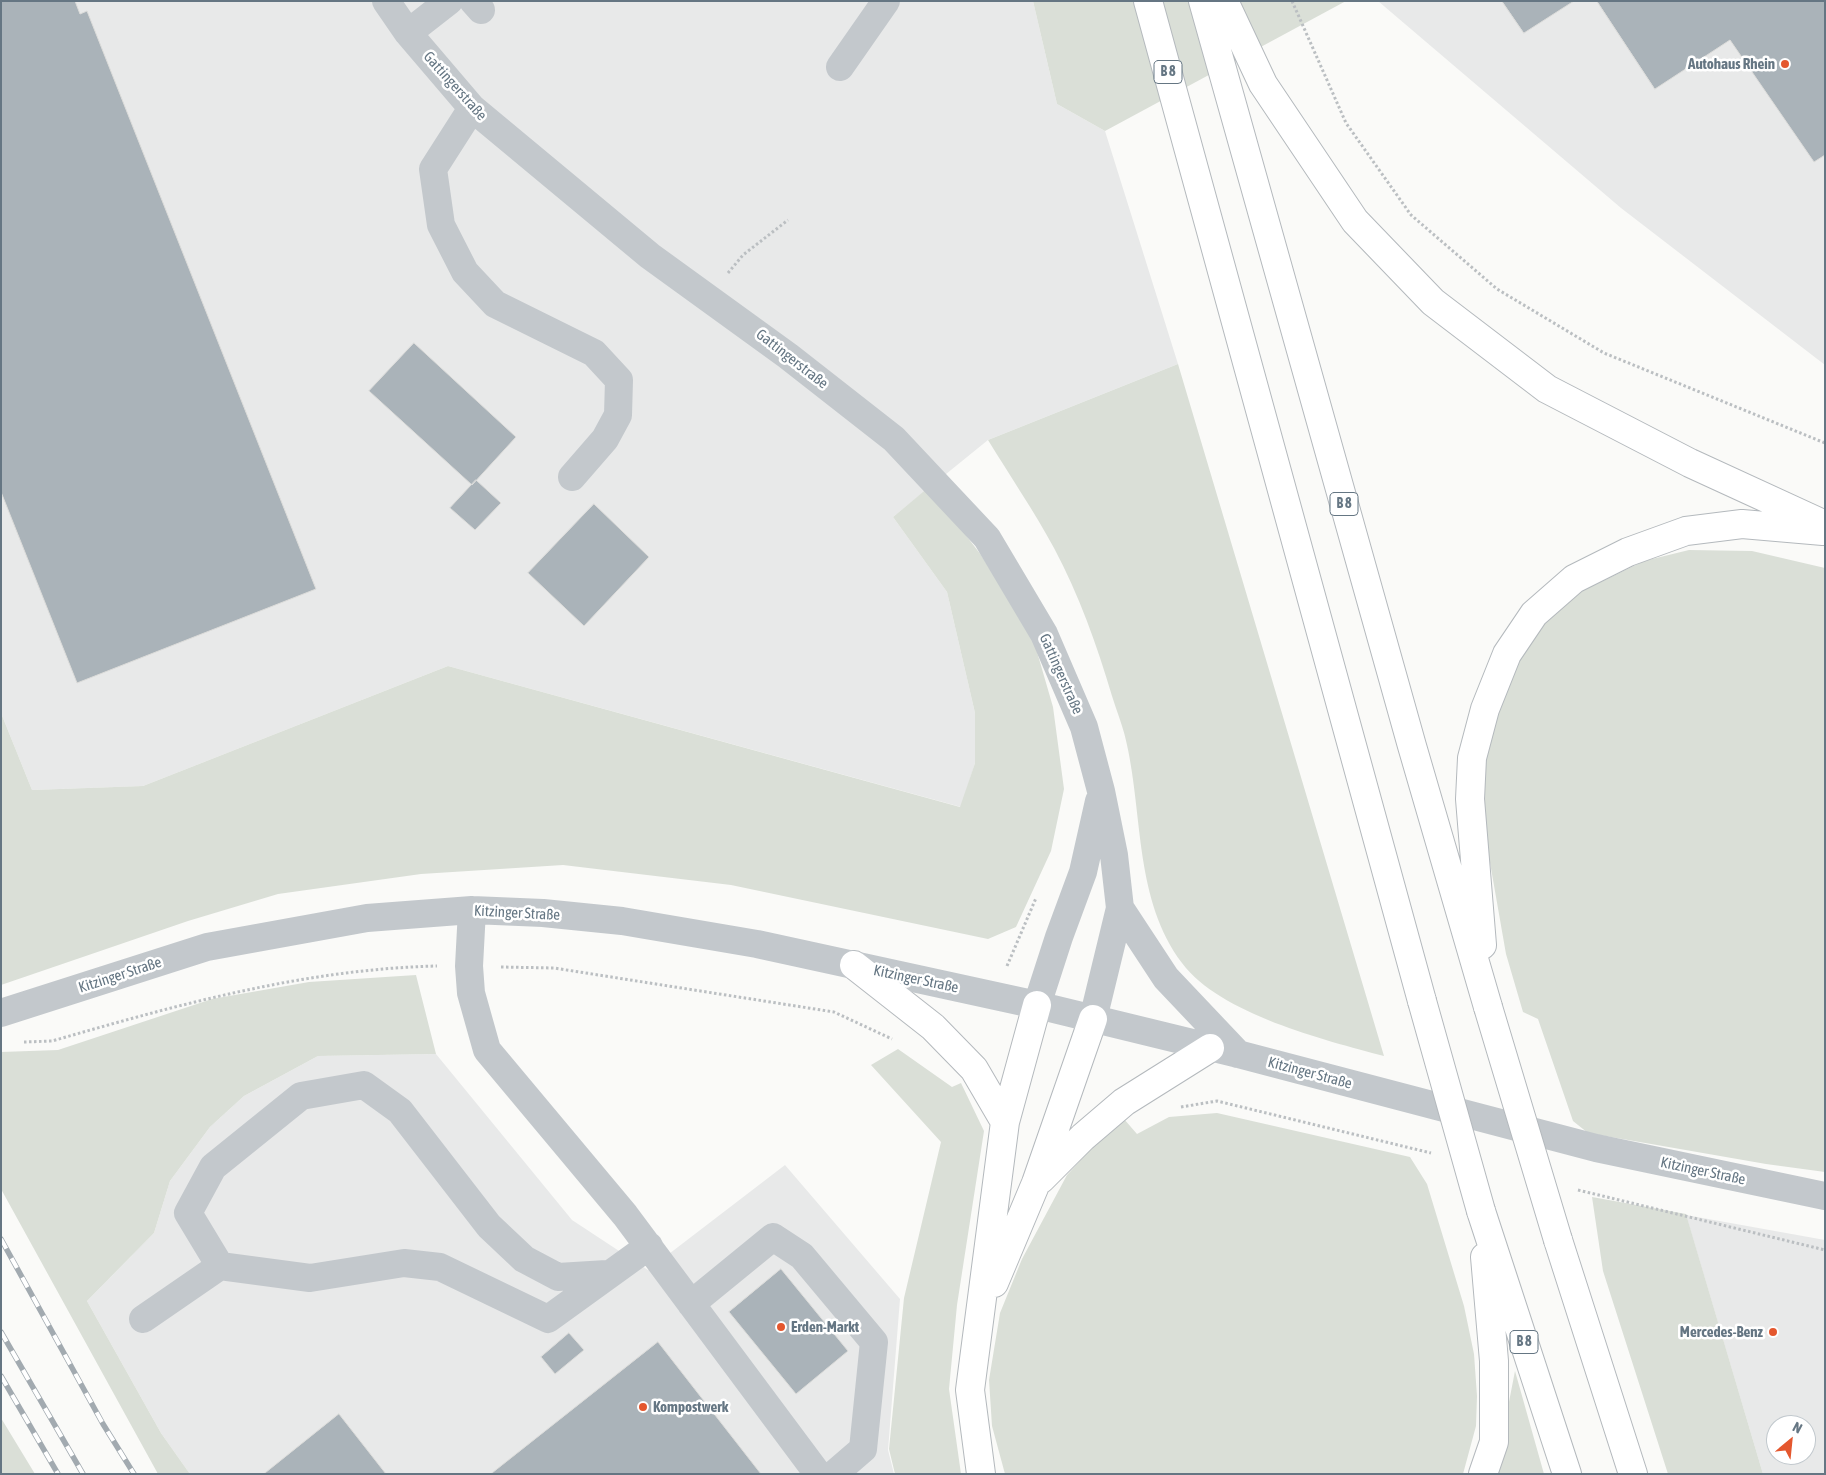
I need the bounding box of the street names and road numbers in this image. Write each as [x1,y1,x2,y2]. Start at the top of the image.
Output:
street label: Gattingerstraße [419,48,491,124]
road number: B 8 [1154,61,1182,84]
street label: Gattingerstraße [752,325,832,393]
road number: B 8 [1330,492,1358,516]
street label: Gattingerstraße [1035,631,1087,717]
street label: Kitzinger Straße [473,902,561,924]
street label: Kitzinger Straße [76,953,164,997]
street label: Kitzinger Straße [872,961,960,997]
street label: Kitzinger Straße [1266,1053,1354,1093]
street label: Kitzinger Straße [1659,1153,1747,1189]
road number: B 8 [1510,1330,1538,1354]

